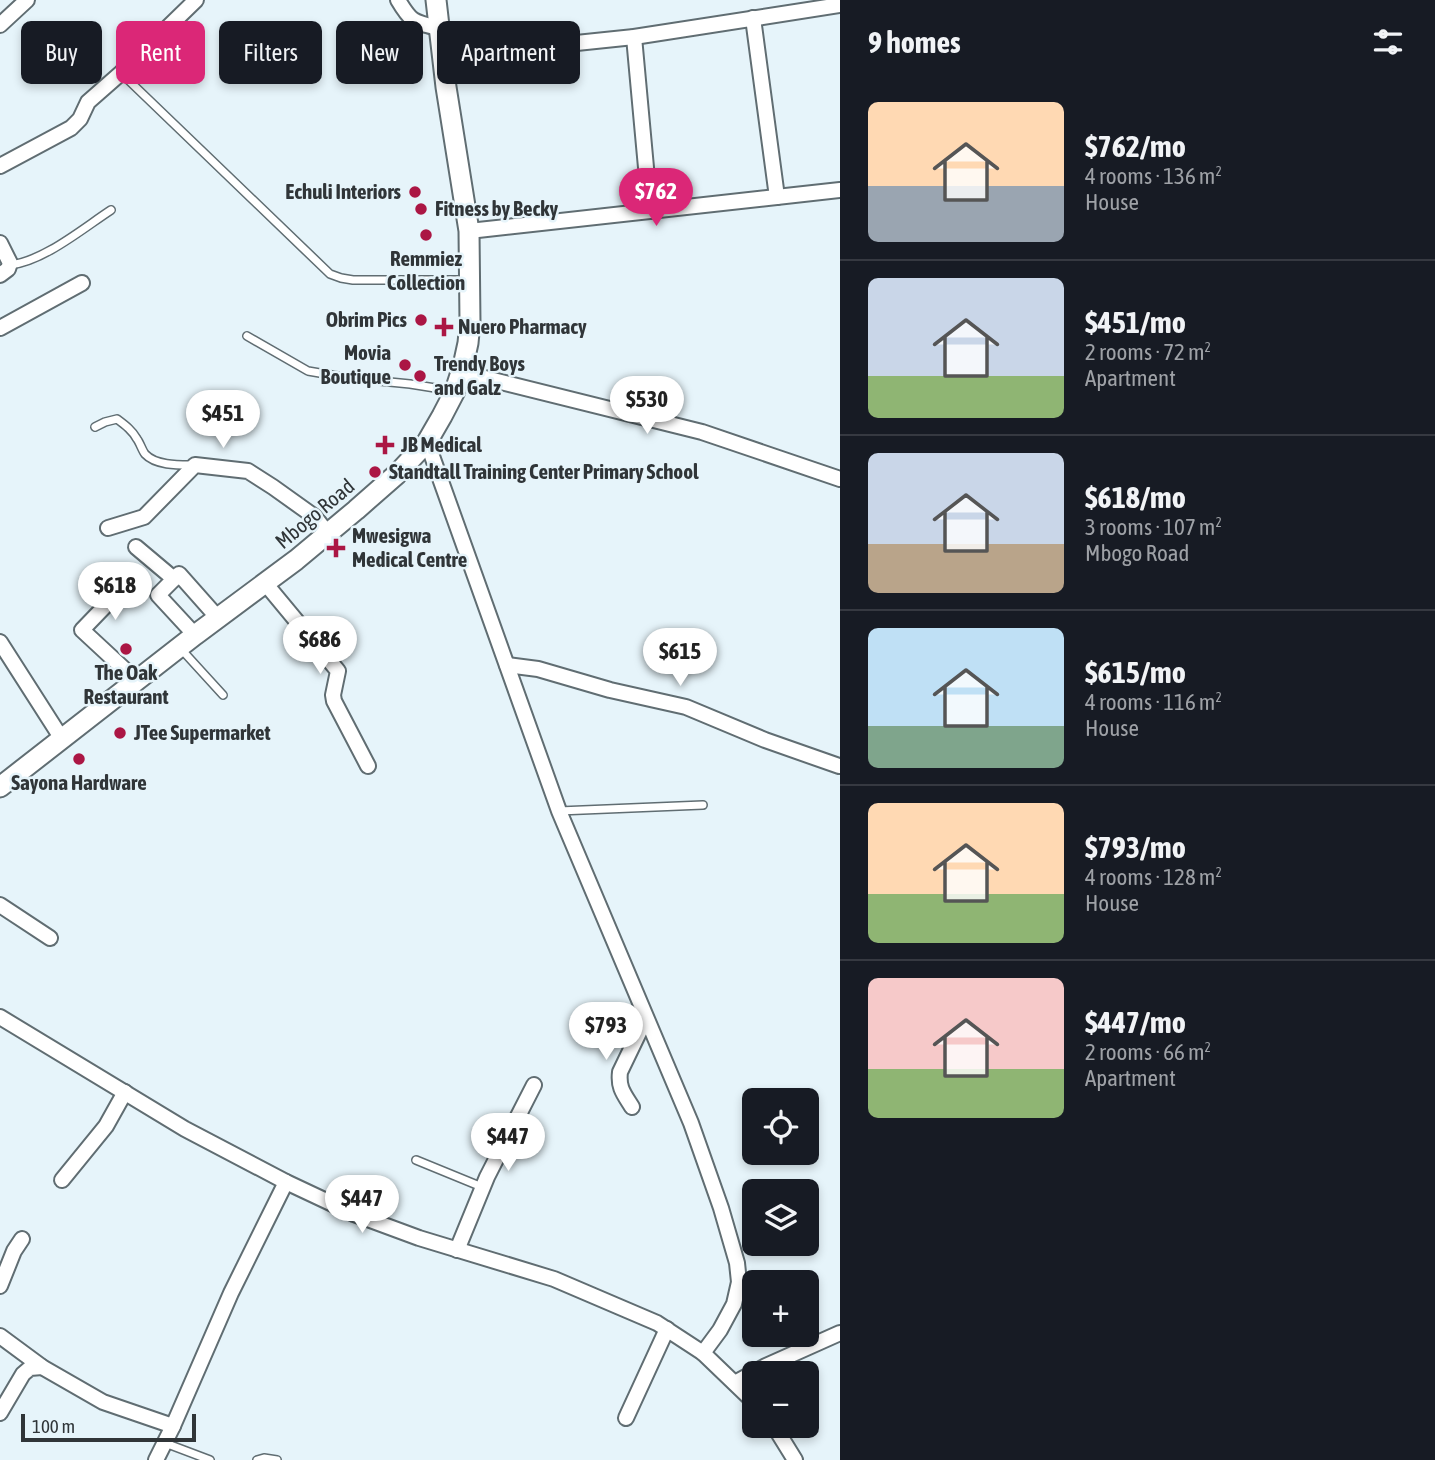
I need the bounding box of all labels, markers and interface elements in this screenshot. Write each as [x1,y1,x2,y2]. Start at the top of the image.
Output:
chip: Buy [21,21,102,84]
chip: Rent [116,21,205,84]
chip: Filters [219,21,322,84]
chip: New [336,21,423,84]
chip: Apartment [437,21,580,84]
icon: filters [1369,23,1407,61]
text: 9 homes [868,25,961,59]
text: $762/mo [1085,129,1186,163]
icon: home [924,130,1008,214]
text: 4 rooms · 136 m² [1085,163,1222,189]
pin: $762 [615,168,697,228]
text: $762 [635,178,677,204]
place label: Echuli Interiors [285,179,402,203]
marker: Echuli Interiors [407,184,423,200]
text: House [1085,189,1139,215]
place label: Fitness by Becky [435,196,558,220]
marker: Fitness by Becky [413,201,429,217]
marker: Remmiez Collection [418,227,434,243]
place label: Remmiez Collection [387,246,465,294]
text: $451/mo [1085,305,1186,339]
icon: home [924,306,1008,390]
place label: Obrim Pics [326,307,408,331]
marker: Obrim Pics [413,312,429,328]
place label: Nuero Pharmacy [458,314,587,338]
marker: Nuero Pharmacy [436,319,452,335]
text: 2 rooms · 72 m² [1085,339,1211,365]
place label: Movia Boutique [321,340,391,388]
place label: Trendy Boys and Galz [434,351,526,399]
marker: Movia Boutique [397,357,413,373]
text: Apartment [1085,365,1176,391]
marker: Trendy Boys and Galz [412,368,428,384]
pin: $530 [606,376,688,436]
text: $530 [626,386,668,412]
pin: $451 [182,391,264,450]
text: $451 [202,400,244,426]
place label: JB Medical [400,432,482,456]
marker: JB Medical [375,435,395,455]
place label: Standtall Training Center Primary School [389,459,699,483]
marker: Standtall Training Center Primary School [367,464,383,480]
street label: Mbogo Road [270,473,359,553]
text: $618/mo [1085,480,1186,514]
icon: home [924,481,1008,565]
text: 3 rooms · 107 m² [1085,514,1222,540]
place label: Mwesigwa Medical Centre [352,523,467,571]
marker: Mwesigwa Medical Centre [326,538,346,558]
text: Mbogo Road [1085,540,1189,566]
pin: $618 [74,562,156,622]
text: $618 [94,572,136,598]
pin: $686 [279,616,361,676]
text: $686 [299,626,341,652]
pin: $615 [639,628,721,688]
text: $615 [659,638,701,664]
marker: The Oak Restaurant [118,641,134,657]
text: $615/mo [1085,655,1186,689]
icon: home [924,656,1008,740]
place label: The Oak Restaurant [83,660,169,708]
text: 4 rooms · 116 m² [1085,689,1222,715]
text: House [1085,715,1139,741]
place label: JTee Supermarket [133,720,271,744]
marker: JTee Supermarket [112,725,128,741]
marker: Sayona Hardware [71,751,87,767]
place label: Sayona Hardware [11,770,147,794]
text: $793/mo [1085,830,1186,864]
icon: home [924,831,1008,915]
text: 4 rooms · 128 m² [1085,864,1222,890]
text: House [1085,890,1139,916]
pin: $793 [565,1002,647,1062]
text: $447/mo [1085,1005,1186,1039]
icon: home [924,1006,1008,1090]
text: $793 [585,1012,627,1038]
text: 2 rooms · 66 m² [1085,1039,1211,1065]
text: Apartment [1085,1065,1176,1091]
map controls [742,1088,819,1438]
button: locate [742,1088,819,1165]
pin: $447 [467,1114,549,1173]
text: $447 [487,1123,529,1149]
pin: $447 [321,1176,403,1235]
button: layers [742,1179,819,1256]
text: $447 [341,1185,383,1211]
button: + [742,1270,819,1347]
button: − [742,1361,819,1438]
scale bar [21,1411,196,1443]
text: 100 m [32,1415,75,1437]

